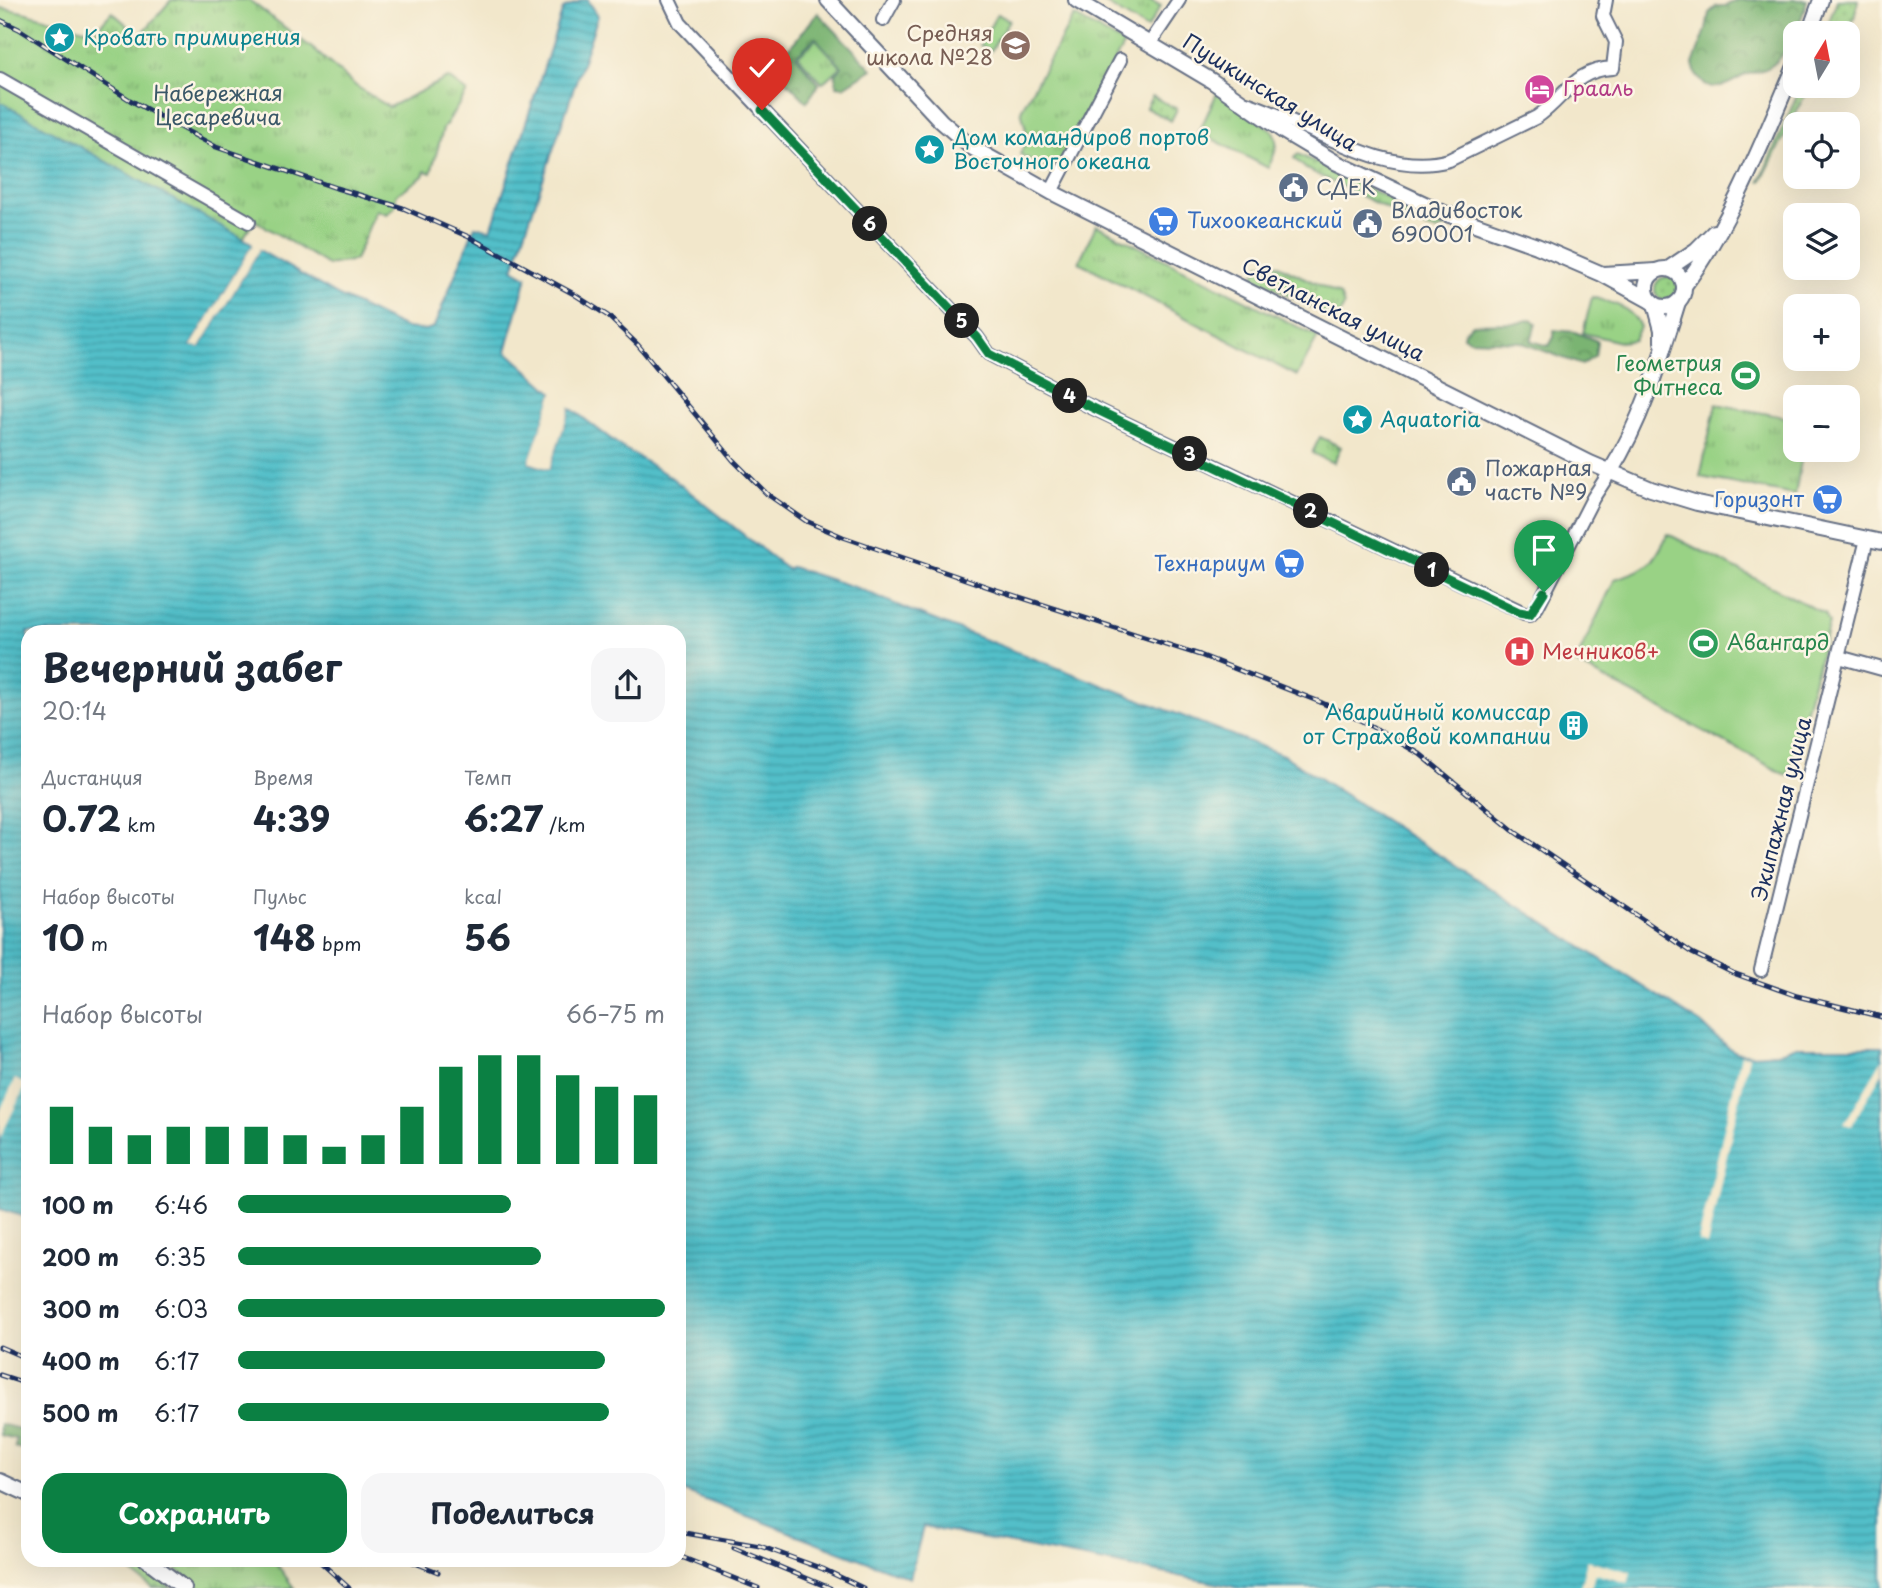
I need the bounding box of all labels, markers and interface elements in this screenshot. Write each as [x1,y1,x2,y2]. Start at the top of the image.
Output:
place label: Средняя школа №28 [866,16,993,72]
place label: Кровать примирения [83,20,301,52]
place icon: Кровать примирения [43,21,77,55]
north arrow [1783,21,1860,98]
map controls [1783,21,1860,462]
street label: Пушкинская улица [1177,24,1365,159]
school or university icon: Средняя школа №28 [999,29,1033,63]
pin [732,38,792,110]
icon: check [743,49,781,87]
place label: Грааль [1563,71,1633,103]
hotel icon: Грааль [1523,72,1557,106]
park label: Набережная Цесаревича [153,76,283,132]
button: locate [1783,112,1860,189]
place label: Дом командиров портов Восточного океана [952,120,1209,176]
place icon: Дом командиров портов Восточного океана [913,133,947,167]
place label: СДЕК [1316,170,1376,202]
public building icon: СДЕК [1276,171,1310,205]
place label: Владивосток 690001 [1391,193,1523,249]
place label: Тихоокеанский [1187,203,1343,235]
button: layers [1783,203,1860,280]
supermarket icon: Тихоокеанский [1147,204,1181,238]
pin: 6 [852,206,888,242]
public building icon: Владивосток 690001 [1351,206,1385,240]
text: 6 [863,209,876,237]
street label: Светланская улица [1237,248,1432,369]
button: + [1783,294,1860,371]
pin: 5 [944,304,979,338]
text: 5 [955,306,968,334]
place label: Геометрия Фитнеса [1616,346,1722,402]
sports icon: Геометрия Фитнеса [1728,359,1762,393]
pin: 4 [1052,378,1088,414]
text: 4 [1063,381,1076,409]
button: − [1783,385,1860,462]
place label: Aquatoria [1380,402,1481,434]
place icon: Aquatoria [1340,403,1374,437]
pin: 3 [1172,436,1208,472]
text: 3 [1183,439,1196,467]
place label: Пожарная часть №9 [1485,451,1592,507]
public building icon: Пожарная часть №9 [1445,464,1479,498]
place label: Горизонт [1714,482,1805,514]
supermarket icon: Горизонт [1810,483,1844,517]
pin: 2 [1294,494,1328,528]
text: 2 [1304,496,1317,524]
pin [1514,520,1574,592]
icon: arrive [1525,531,1563,569]
place label: Технариум [1154,546,1266,578]
supermarket icon: Технариум [1272,547,1306,581]
pin: 1 [1414,552,1450,588]
text: 1 [1427,555,1436,583]
place label: Авангард [1727,625,1829,657]
sports icon: Авангард [1687,626,1721,660]
place label: Мечников+ [1542,634,1660,666]
hospital icon: Мечников+ [1502,635,1536,669]
text: Вечерний забег [42,638,342,695]
button: share [591,648,665,722]
text: 20:14 [42,693,107,728]
place label: Аварийный комиссар от Страховой компании [1303,695,1551,751]
building icon: Аварийный комиссар от Страховой компании [1557,708,1591,742]
street label: Экипажная улица [1742,712,1819,904]
text: Дистанция [42,763,143,791]
text: Время [253,763,314,791]
text: Темп [464,763,512,791]
text: 0.72 [42,791,121,844]
text: 4:39 [253,791,330,844]
text: 6:27 [464,791,543,844]
text: km [121,810,156,838]
text: /km [543,810,586,838]
text: Набор высоты [42,882,175,910]
text: Пульс [253,882,307,910]
text: kcal [464,882,502,910]
text: 10 [42,910,85,963]
text: 148 [253,910,316,963]
text: 56 [464,910,511,963]
text: m [85,929,108,957]
text: bpm [316,929,361,957]
text: Набор высоты [42,996,203,1031]
text: 66–75 m [566,996,665,1031]
text: 100 m [42,1187,114,1222]
text: 6:46 [154,1187,208,1222]
text: 200 m [42,1239,119,1274]
text: 6:35 [154,1239,206,1274]
text: 300 m [42,1291,120,1326]
text: 6:03 [154,1291,208,1326]
text: 400 m [42,1343,120,1378]
text: 6:17 [154,1343,199,1378]
text: 500 m [42,1395,119,1430]
text: 6:17 [154,1395,199,1430]
button: Сохранить [42,1473,347,1553]
button: Поделиться [361,1473,665,1553]

